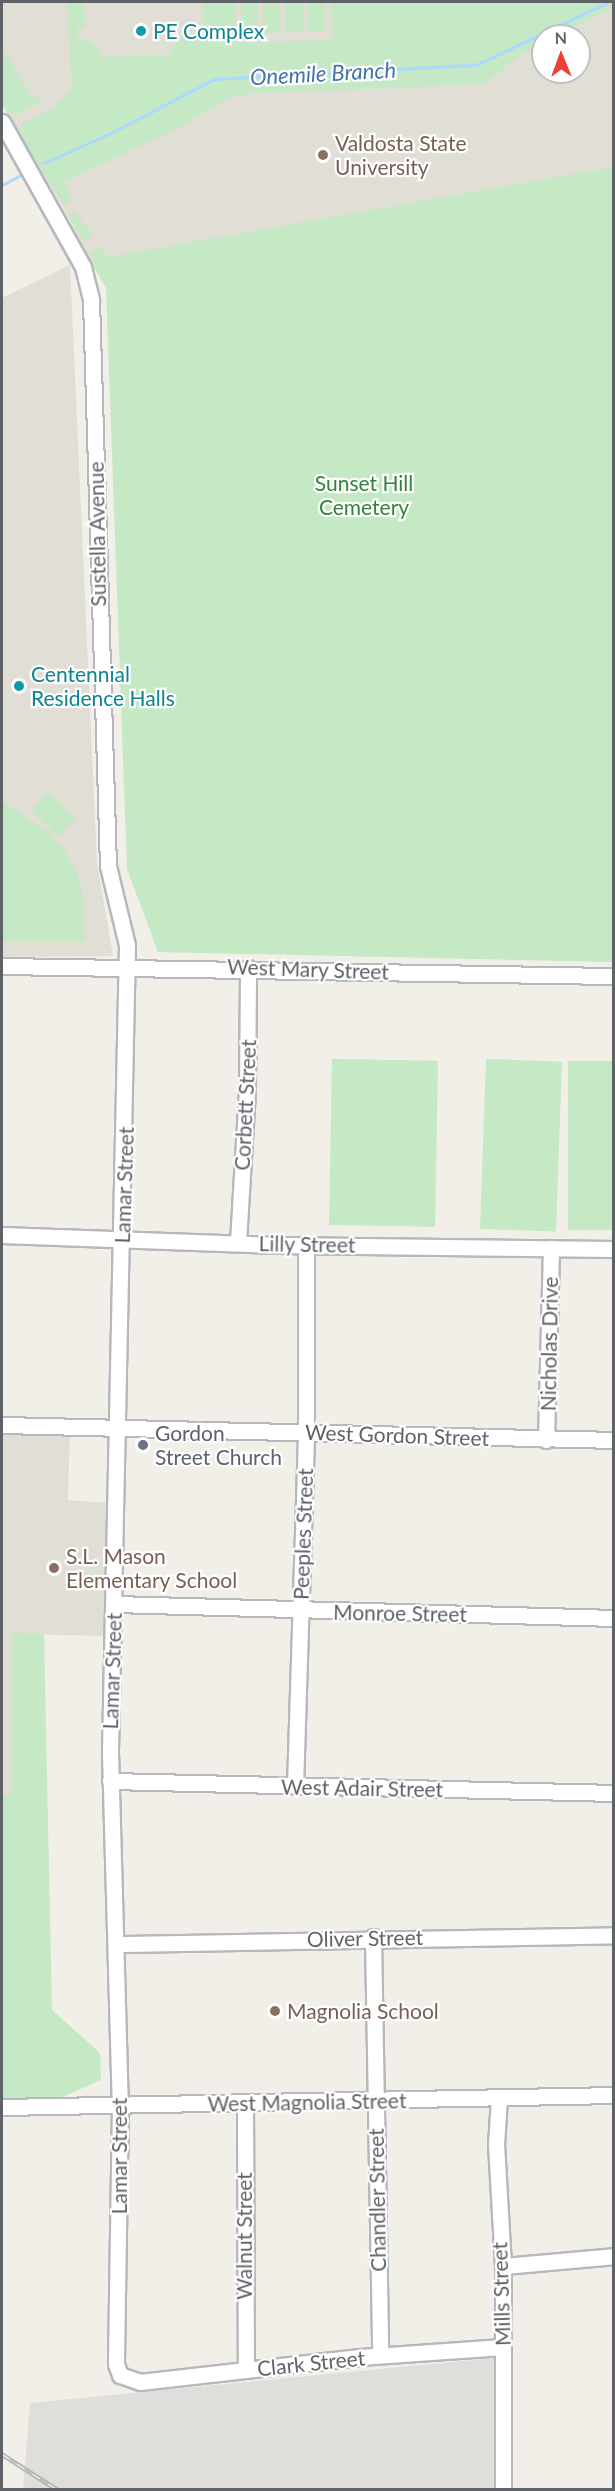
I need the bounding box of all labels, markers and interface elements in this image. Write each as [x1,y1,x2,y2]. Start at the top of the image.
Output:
place label: PE Complex [153,18,264,44]
marker: PE Complex [134,24,148,38]
north arrow [531,24,591,84]
text: N [554,28,567,47]
water label: Onemile Branch [249,56,397,90]
place label: Valdosta State University [335,130,466,180]
marker: Valdosta State University [316,148,330,162]
street label: Sustella Avenue [83,461,111,607]
park label: Sunset Hill Cemetery [315,470,413,520]
place label: Centennial Residence Halls [31,661,175,711]
marker: Centennial Residence Halls [12,679,26,693]
street label: West Mary Street [226,954,390,984]
street label: Corbett Street [229,1039,261,1171]
street label: Lamar Street [109,1126,139,1244]
street label: Lilly Street [258,1231,356,1257]
street label: Nicholas Drive [535,1277,563,1411]
street label: West Gordon Street [305,1419,489,1451]
place label: Gordon Street Church [155,1420,282,1470]
marker: Gordon Street Church [136,1438,150,1452]
street label: Peeples Street [288,1468,318,1600]
place label: S.L. Mason Elementary School [66,1543,238,1593]
marker: S.L. Mason Elementary School [47,1561,61,1575]
street label: Monroe Street [333,1599,467,1627]
street label: Lamar Street [97,1612,127,1730]
street label: West Adair Street [280,1774,444,1802]
street label: Oliver Street [307,1924,423,1952]
place label: Magnolia School [287,1998,439,2024]
marker: Magnolia School [268,2004,282,2018]
street label: West Magnolia Street [207,2088,407,2116]
street label: Lamar Street [106,2097,132,2215]
street label: Chandler Street [363,2128,391,2272]
street label: Walnut Street [231,2172,257,2300]
street label: Mills Street [487,2242,515,2346]
street label: Clark Street [256,2345,366,2381]

